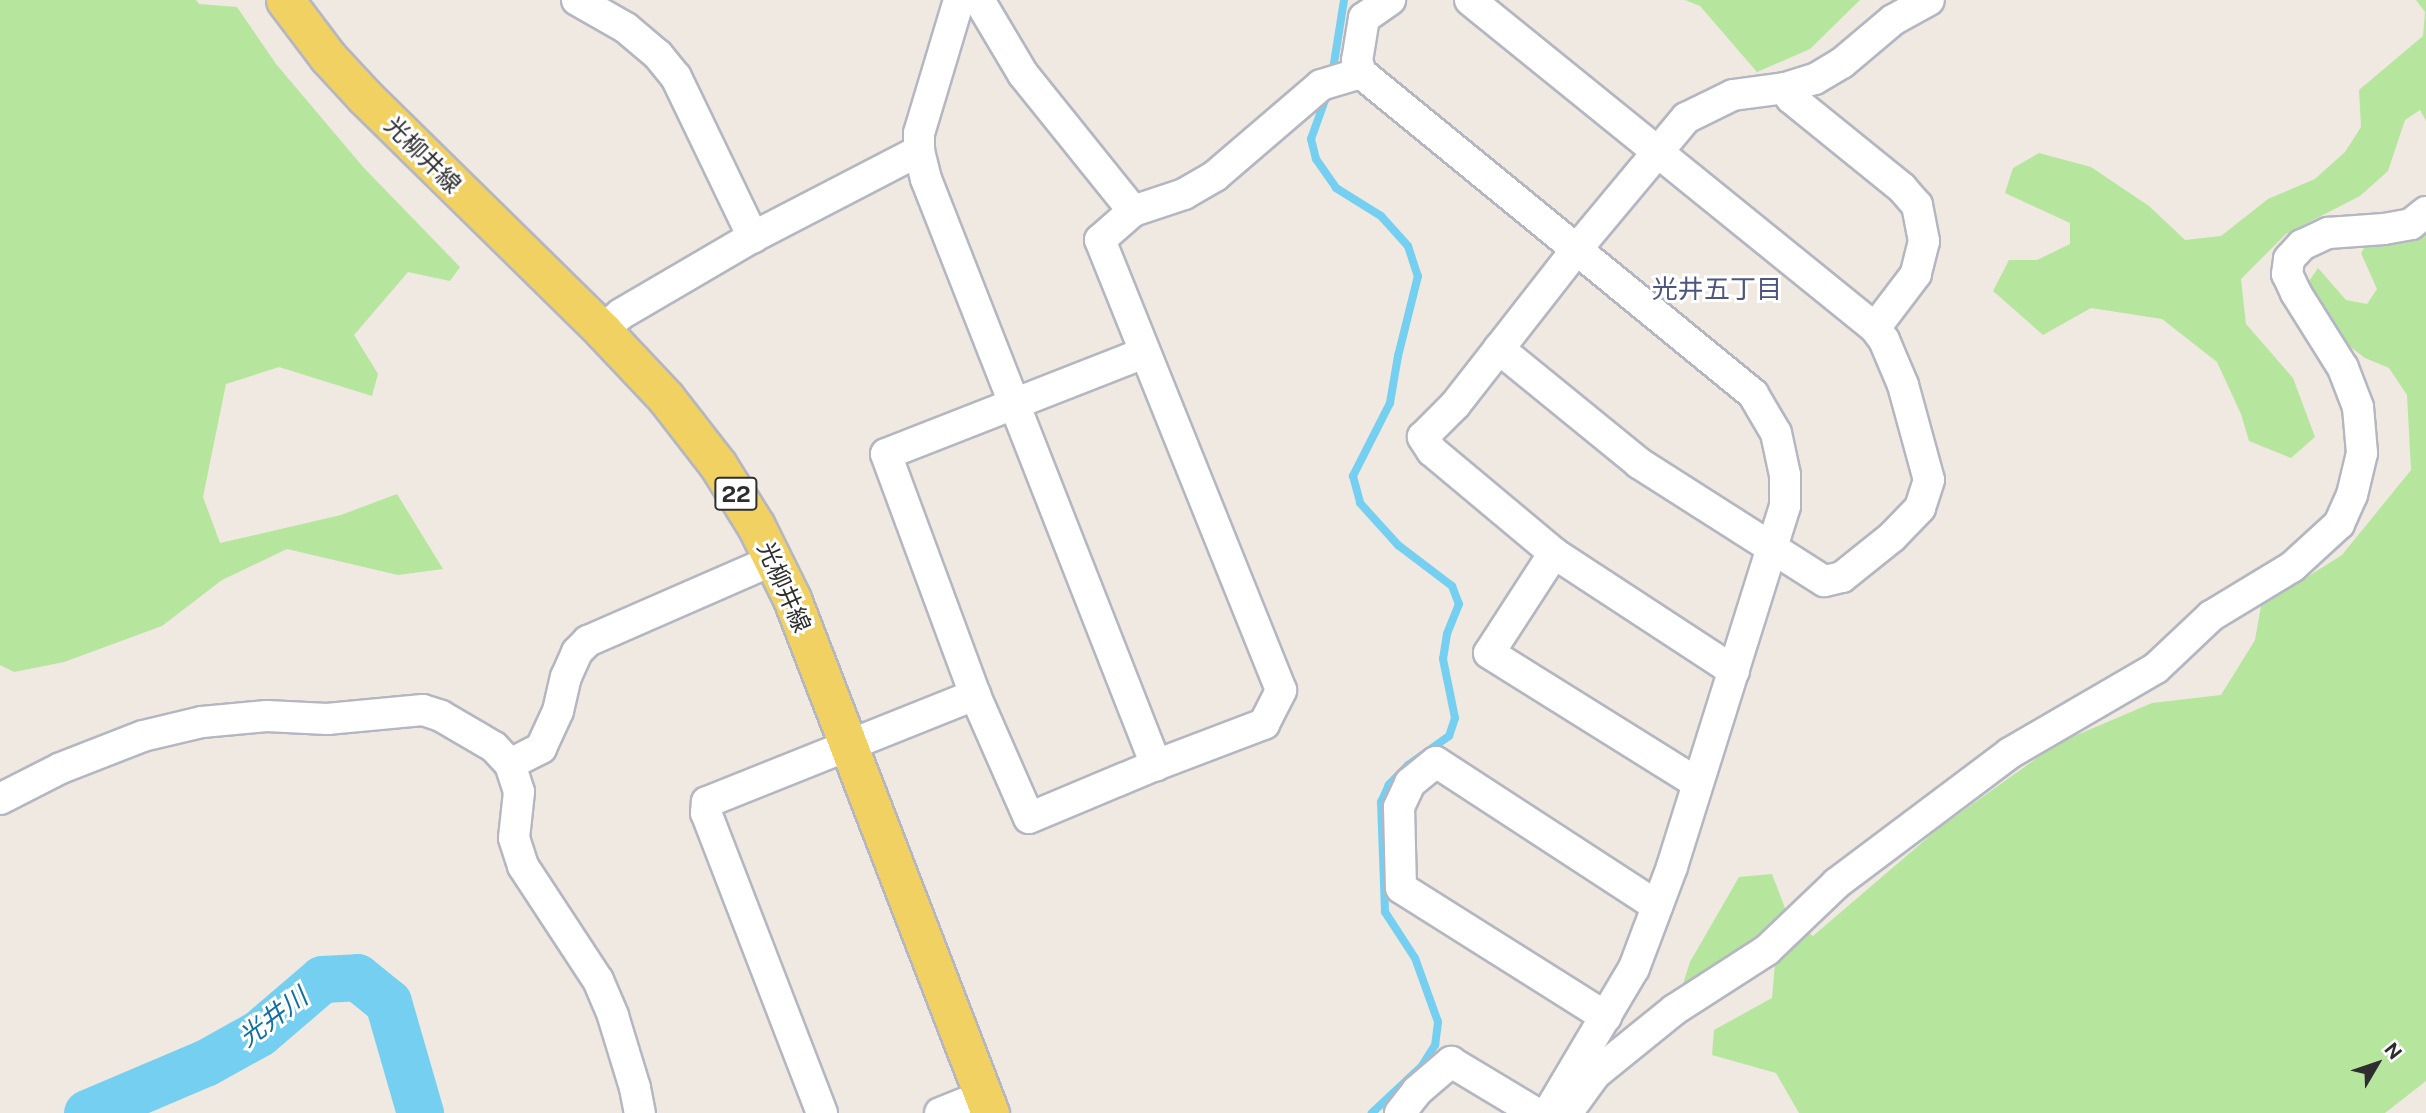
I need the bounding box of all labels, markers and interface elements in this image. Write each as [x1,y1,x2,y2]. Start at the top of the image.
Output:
street label: 光柳井線 [379,111,467,199]
district label: 光井五丁目 [1652,273,1782,305]
road number: 22 [713,474,759,514]
street label: 光柳井線 [751,537,817,637]
water label: 光井川 [232,981,314,1053]
north arrow [2342,1029,2412,1099]
text: N [2380,1038,2407,1063]

